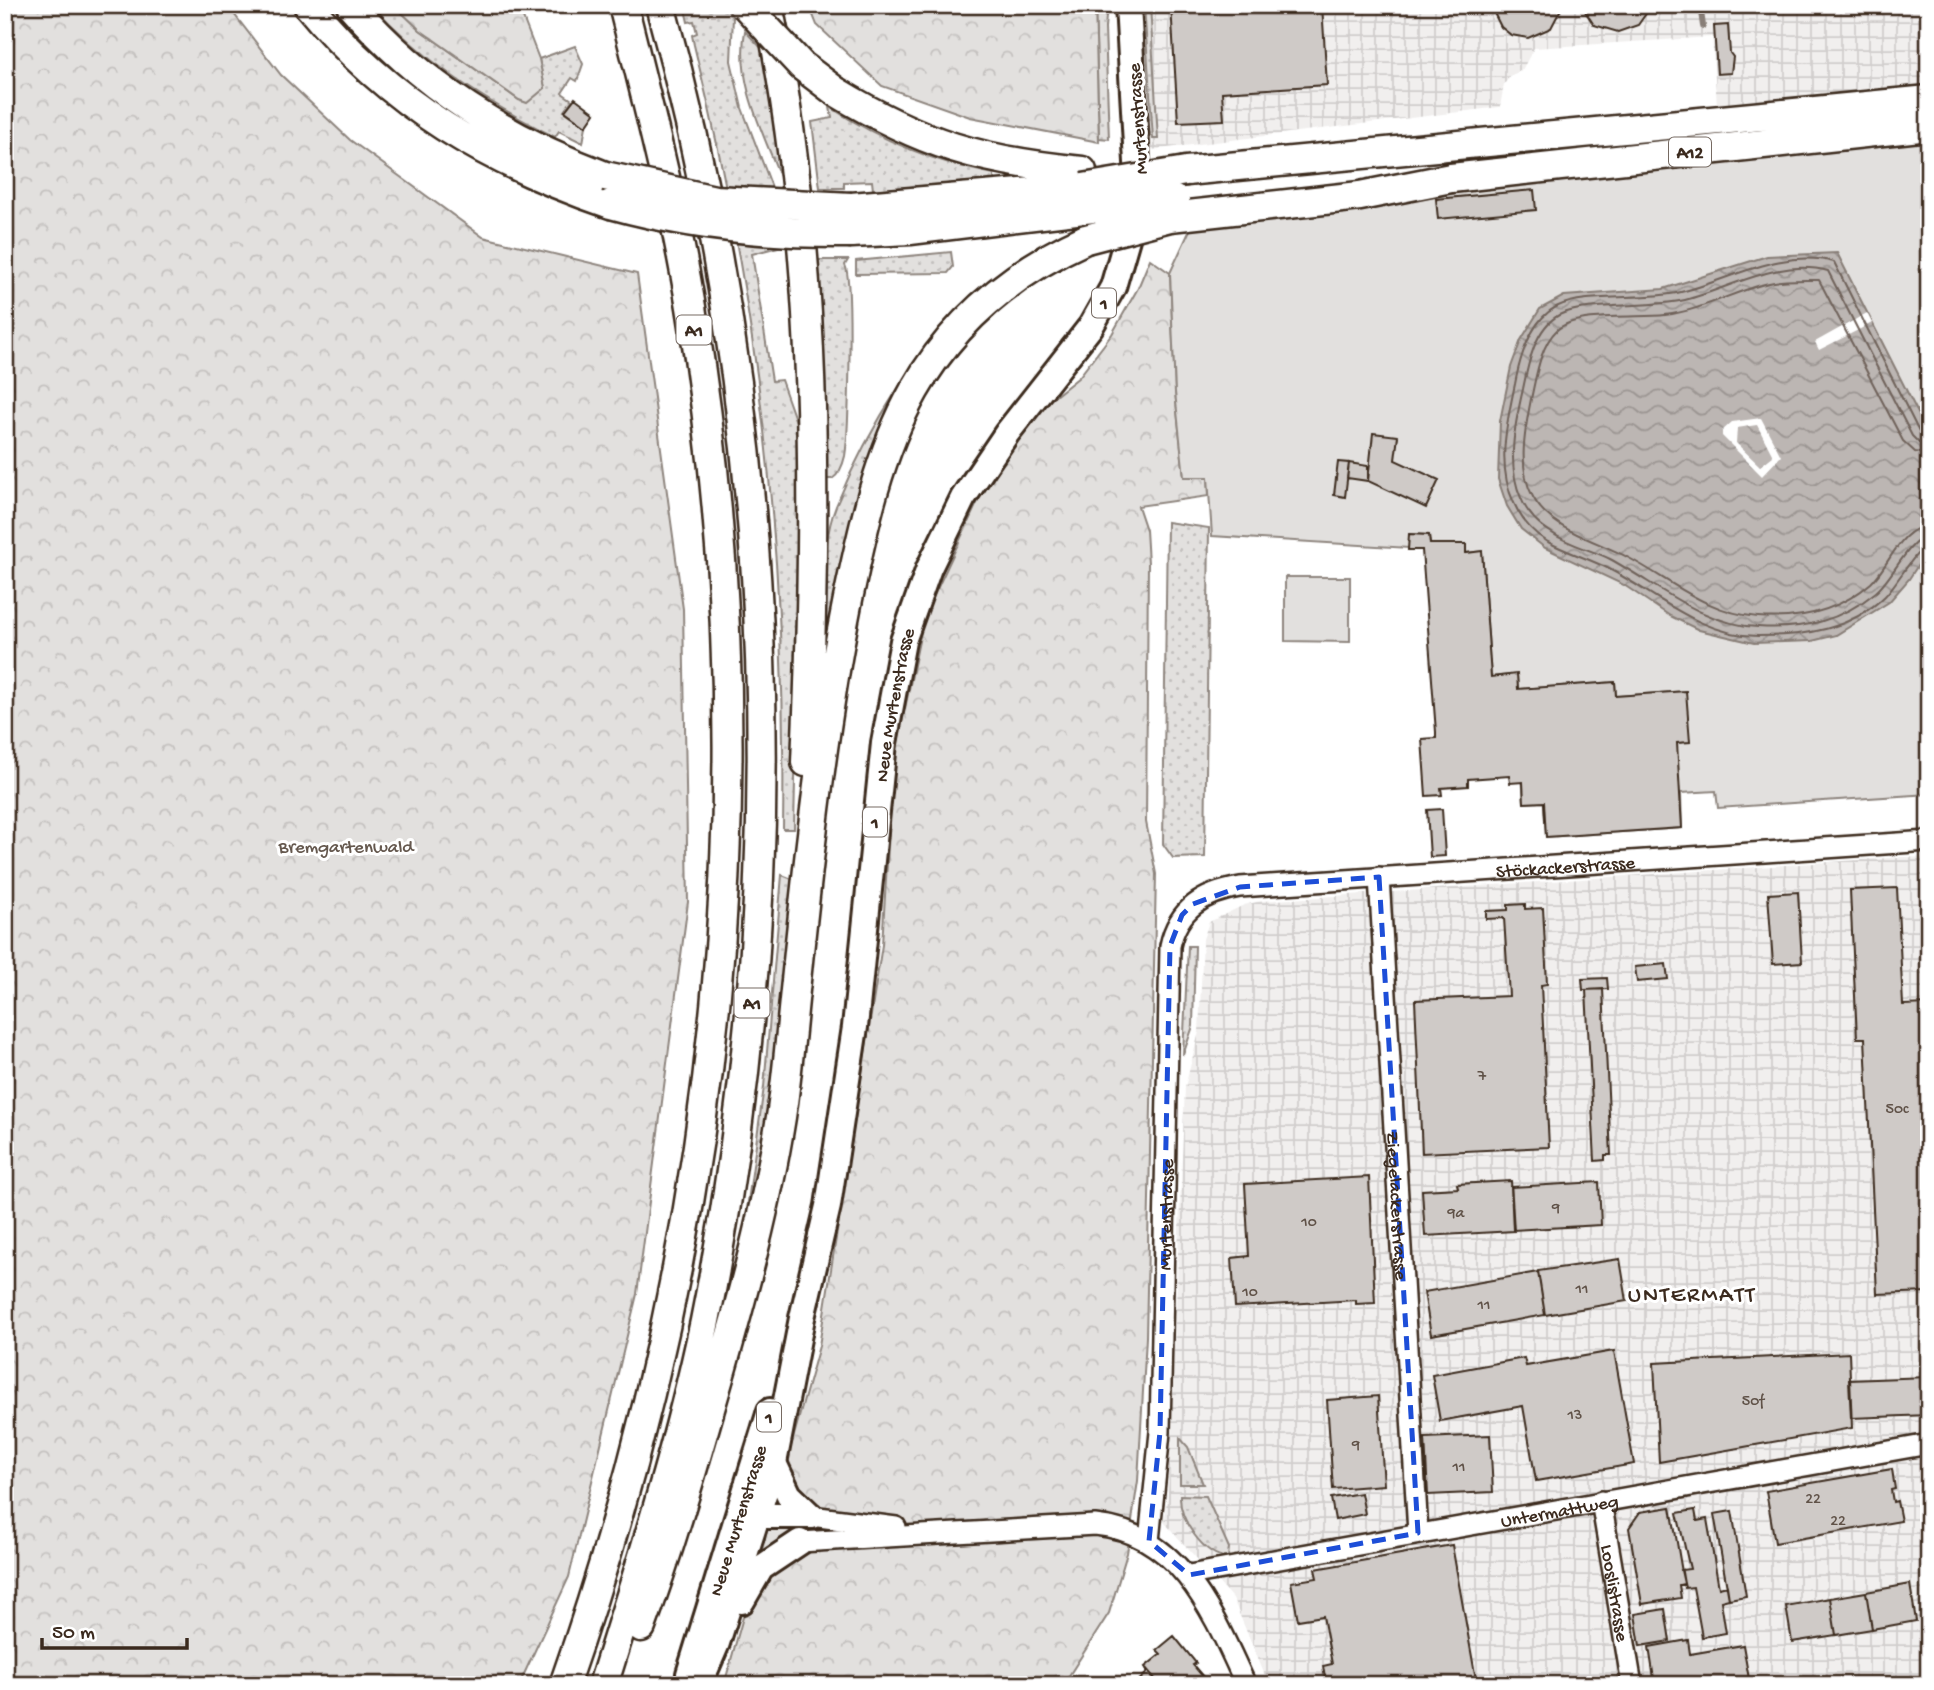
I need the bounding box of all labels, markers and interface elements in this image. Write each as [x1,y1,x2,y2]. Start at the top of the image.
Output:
street label: Murtenstrasse [1124,62,1155,175]
road number: A12 [1669,138,1711,167]
road number: 1 [1092,288,1116,318]
road number: A1 [676,316,712,344]
street label: Neue Murtenstrasse [872,625,922,783]
road number: 1 [863,808,887,836]
park label: Bremgartenwald [278,837,415,860]
street label: Stöckackerstrasse [1495,853,1636,885]
road number: A1 [734,988,770,1018]
house number: 7 [1477,1068,1487,1087]
house number: 50c [1886,1101,1909,1120]
street label: Ziegelackerstrasse [1379,1131,1411,1281]
street label: Murtenstrasse [1155,1159,1181,1271]
house number: 9 [1551,1200,1560,1219]
house number: 9a [1447,1205,1466,1224]
house number: 10 [1300,1214,1317,1233]
house number: 11 [1575,1281,1588,1300]
district label: UNTERMATT [1628,1283,1756,1310]
house number: 10 [1241,1284,1258,1303]
house number: 11 [1477,1297,1490,1316]
house number: 50f [1742,1393,1765,1412]
road number: 1 [757,1402,781,1432]
house number: 13 [1567,1407,1582,1426]
house number: 9 [1351,1437,1360,1456]
street label: Neue Murtenstrasse [706,1443,774,1599]
house number: 11 [1452,1459,1465,1478]
street label: Untermattweg [1499,1491,1621,1535]
house number: 22 [1805,1491,1821,1510]
house number: 22 [1830,1513,1846,1532]
street label: Looslistrasse [1594,1543,1633,1644]
scale bar [42,1606,187,1650]
text: 50 m [52,1622,95,1647]

